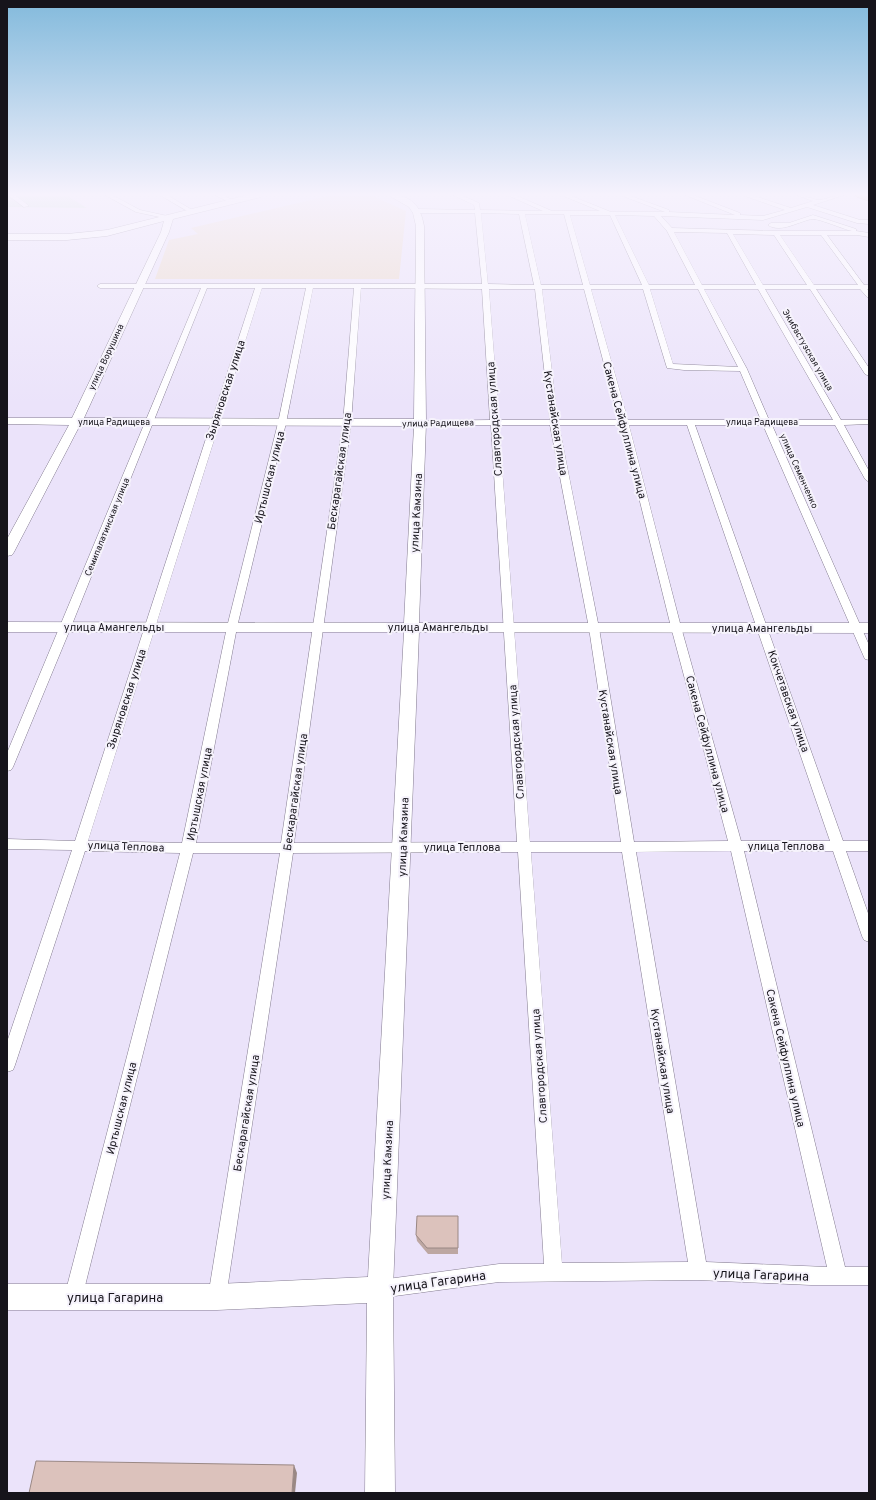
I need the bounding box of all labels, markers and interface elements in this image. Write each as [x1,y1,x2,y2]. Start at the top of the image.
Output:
street label: Экибастузская улица [780,308,836,393]
street label: улица Ворушина [86,322,127,392]
street label: Зыряновская улица [203,338,249,442]
street label: Сакена Сейфуллина улица [599,360,649,500]
street label: Славгородская улица [484,361,506,477]
street label: Кустанайская улица [540,370,570,477]
street label: Бескарагайская улица [325,411,355,531]
street label: улица Радищева [78,417,150,428]
street label: улица Радищева [402,417,474,430]
street label: улица Радищева [726,417,798,428]
street label: Иртышская улица [252,429,288,525]
street label: улица Семенченко [777,432,820,510]
street label: улица Камзина [408,473,426,553]
street label: Семипалатинская улица [83,476,132,578]
street label: улица Амангельды [64,621,164,635]
street label: улица Амангельды [388,621,488,635]
street label: улица Амангельды [712,622,812,636]
street label: Зыряновская улица [104,647,150,751]
street label: Кокчетавская улица [764,648,812,754]
street label: Сакена Сейфуллина улица [682,674,732,814]
street label: Славгородская улица [506,684,528,800]
street label: Кустанайская улица [595,689,625,796]
street label: Бескарагайская улица [281,732,311,852]
street label: Иртышская улица [184,746,216,842]
street label: улица Камзина [396,797,412,877]
street label: улица Теплова [87,839,165,855]
street label: улица Теплова [748,840,825,854]
street label: улица Теплова [424,841,501,855]
street label: Сакена Сейфуллина улица [762,988,808,1129]
street label: Славгородская улица [529,1008,551,1124]
street label: Кустанайская улица [647,1008,677,1115]
street label: Бескарагайская улица [231,1053,263,1173]
street label: Иртышская улица [104,1060,140,1156]
street label: улица Камзина [379,1120,397,1200]
street label: улица Гагарина [713,1266,809,1286]
street label: улица Гагарина [390,1268,487,1298]
street label: улица Гагарина [67,1291,163,1307]

